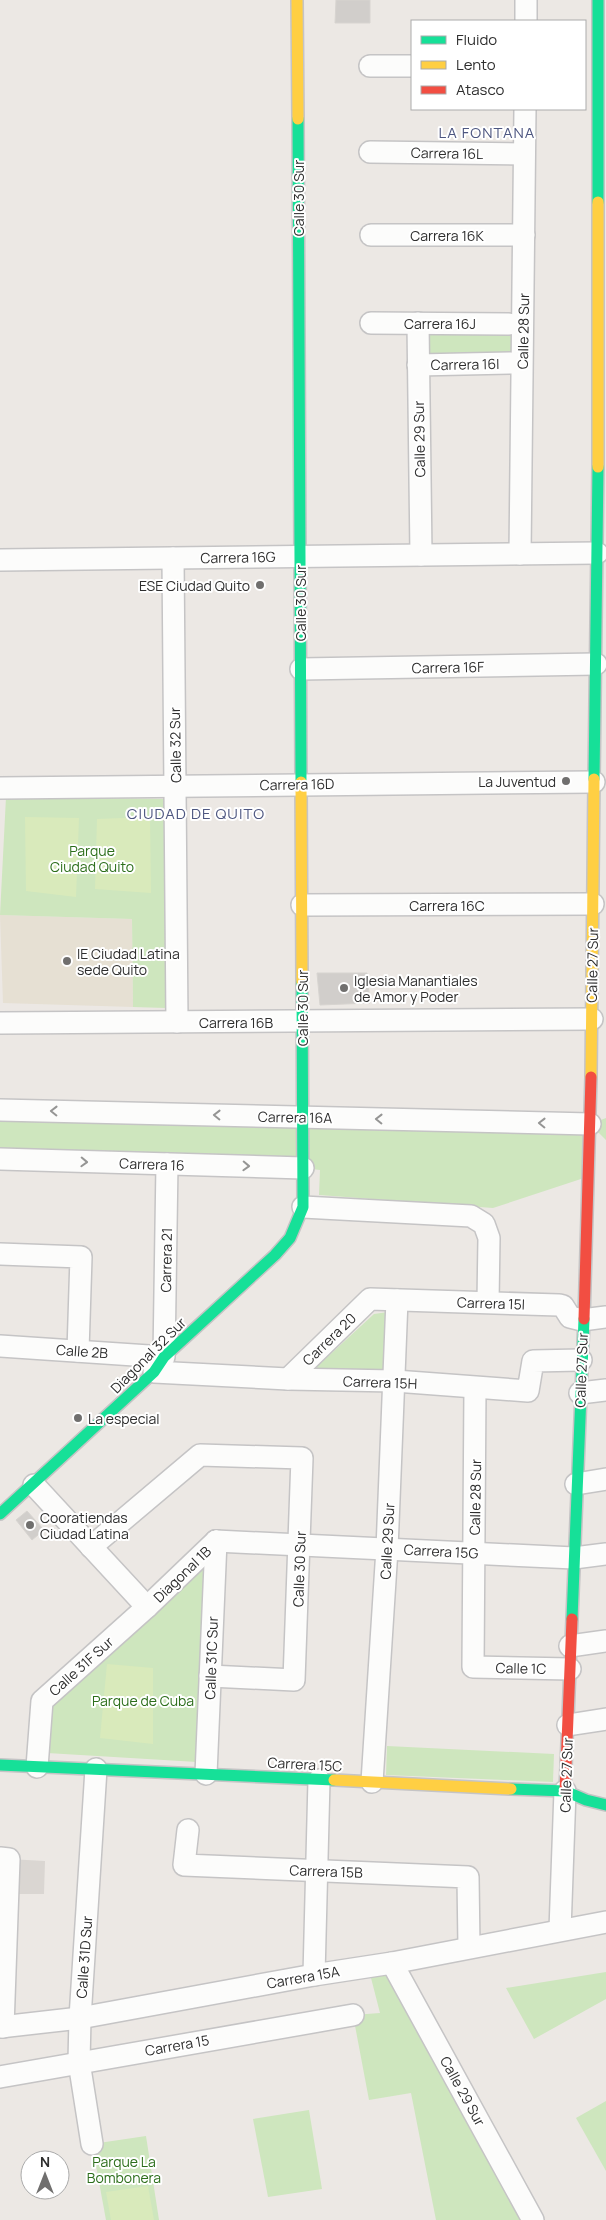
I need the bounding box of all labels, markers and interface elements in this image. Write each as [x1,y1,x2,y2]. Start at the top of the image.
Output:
legend [411,20,586,110]
text: Fluido [456,29,497,50]
text: Lento [456,54,496,75]
text: Atasco [456,79,504,100]
district label: LA FONTANA [439,122,535,143]
street label: Carrera 16L [411,143,483,163]
street label: Calle 30 Sur [289,160,308,236]
street label: Carrera 16K [410,226,485,245]
street label: Calle 28 Sur [513,293,533,369]
street label: Carrera 16J [404,314,476,333]
street label: Carrera 16I [430,354,500,374]
street label: Calle 29 Sur [409,400,429,478]
street label: Carrera 16G [200,547,276,567]
street label: Calle 30 Sur [291,565,310,641]
place label: ESE Ciudad Quito [139,576,250,595]
marker: ESE Ciudad Quito [254,579,266,591]
street label: Carrera 16F [412,657,484,677]
street label: Calle 32 Sur [165,707,185,783]
place label: La Juventud [478,772,556,791]
street label: Carrera 16D [259,774,335,794]
marker: La Juventud [560,775,572,787]
district label: CIUDAD DE QUITO [127,803,265,824]
park label: Parque Ciudad Quito [50,841,134,876]
street label: Carrera 16C [409,896,485,915]
street label: Calle 27 Sur [582,927,602,1003]
place label: IE Ciudad Latina sede Quito [77,944,180,979]
marker: IE Ciudad Latina sede Quito [61,955,73,967]
street label: Calle 30 Sur [293,970,312,1046]
place label: Iglesia Manantiales de Amor y Poder [354,971,478,1006]
marker: Iglesia Manantiales de Amor y Poder [338,982,350,994]
street label: Carrera 16B [199,1013,273,1032]
one-way arrow [50,1106,58,1116]
street label: Carrera 16A [258,1107,332,1127]
one-way arrow [212,1110,220,1120]
one-way arrow [375,1114,382,1124]
one-way arrow [537,1118,545,1129]
street label: Carrera 16 [119,1153,185,1175]
one-way arrow [80,1156,88,1167]
one-way arrow [242,1161,250,1172]
street label: Carrera 21 [156,1227,176,1293]
street label: Carrera 15I [457,1292,525,1314]
street label: Carrera 20 [298,1309,360,1369]
street label: Diagonal 32 Sur [106,1313,190,1397]
street label: Calle 27 Sur [570,1332,592,1408]
street label: Calle 2B [55,1340,109,1362]
street label: Carrera 15H [342,1371,418,1393]
place label: La especial [88,1409,160,1428]
marker: La especial [72,1412,84,1424]
street label: Calle 28 Sur [465,1459,485,1535]
street label: Calle 29 Sur [376,1502,398,1580]
place label: Cooratiendas Ciudad Latina [40,1508,129,1543]
marker: Cooratiendas Ciudad Latina [24,1519,36,1531]
street label: Calle 30 Sur [288,1530,310,1608]
street label: Carrera 15G [403,1540,479,1562]
street label: Diagonal 1B [149,1541,215,1606]
street label: Calle 31C Sur [200,1616,222,1700]
street label: Calle 31F Sur [45,1632,117,1700]
street label: Calle 1C [495,1658,547,1678]
park label: Parque de Cuba [92,1691,194,1710]
street label: Calle 27 Sur [555,1737,577,1813]
street label: Carrera 15C [267,1753,343,1775]
street label: Carrera 15B [289,1860,363,1882]
street label: Calle 31D Sur [72,1915,96,1999]
street label: Carrera 15A [265,1961,341,1993]
street label: Carrera 15 [143,2030,211,2060]
street label: Calle 29 Sur [436,2053,490,2129]
north arrow [20,2150,70,2200]
text: N [40,2152,50,2171]
park label: Parque La Bombonera [87,2152,161,2187]

